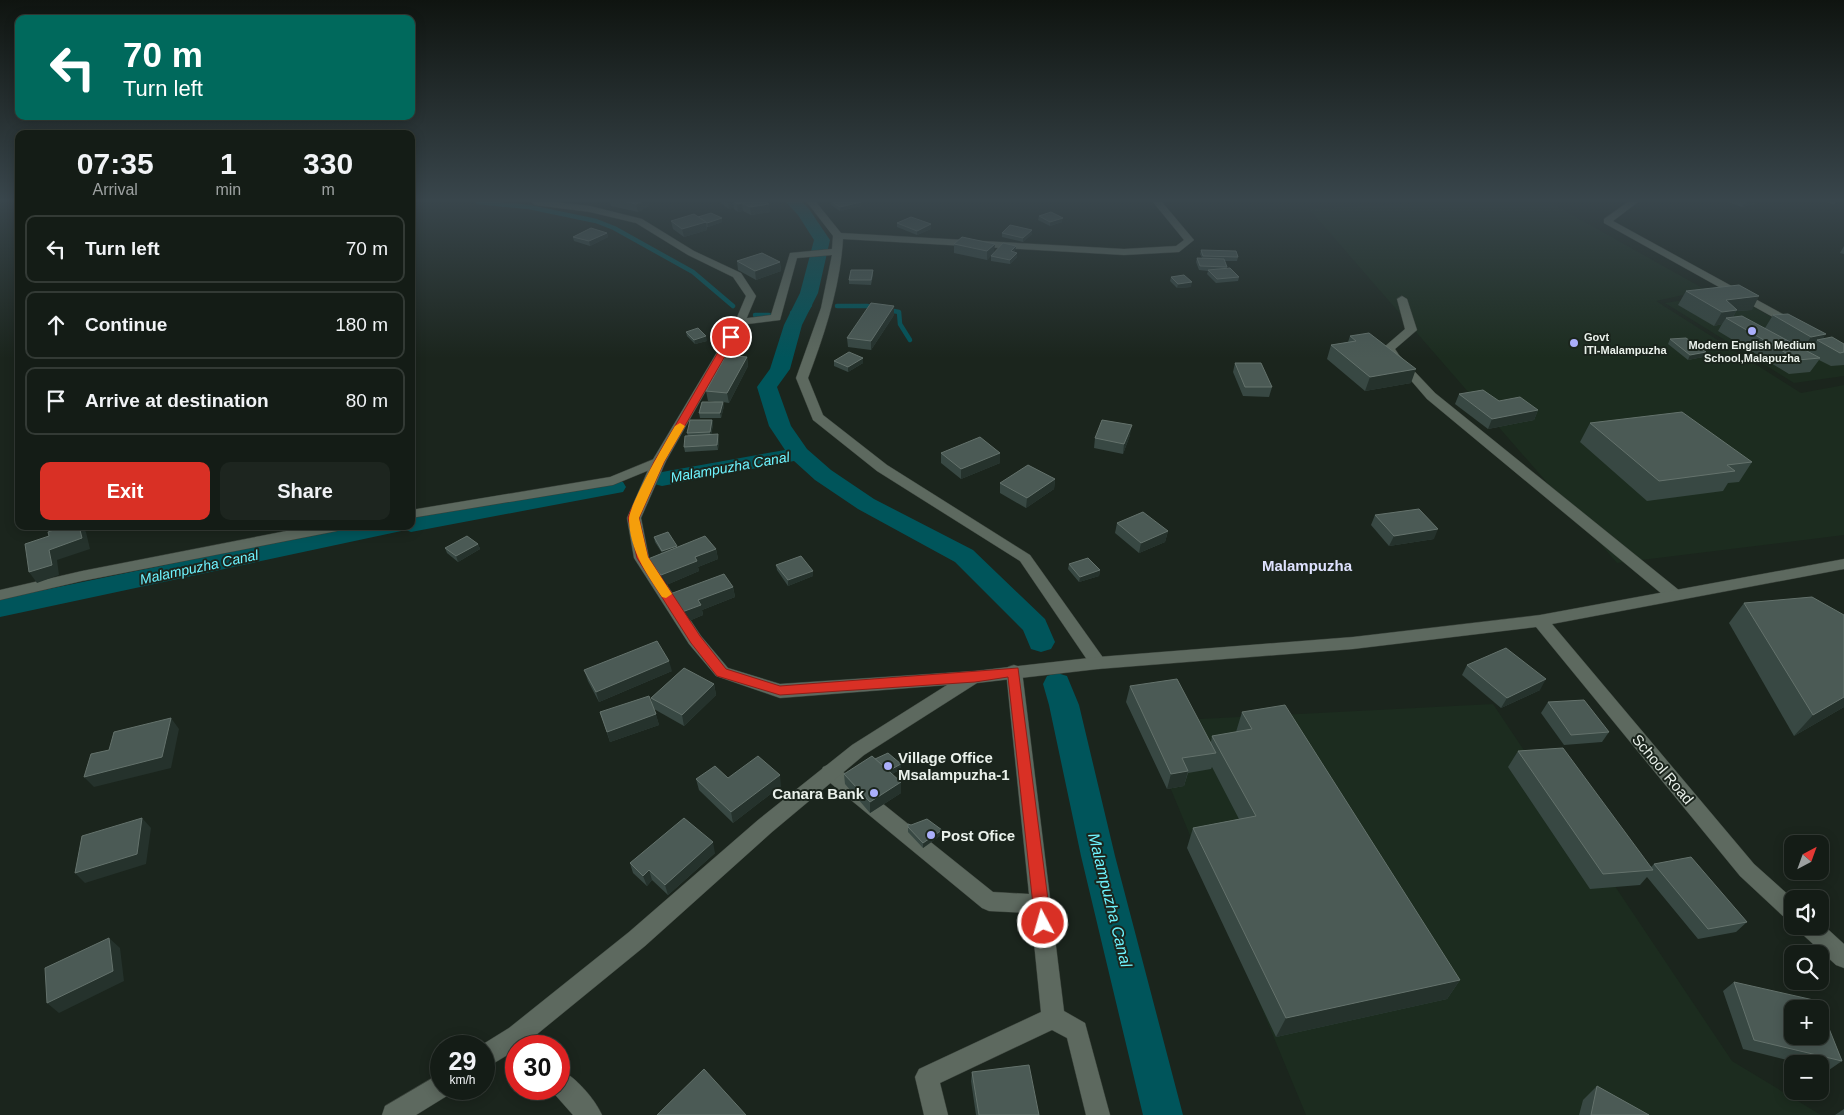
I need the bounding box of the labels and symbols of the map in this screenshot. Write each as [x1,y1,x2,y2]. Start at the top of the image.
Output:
pin [710,316,752,358]
marker: Modern English Medium School,Malapuzha [1746,325,1758,337]
place label: Govt ITI-Malampuzha [1584,331,1667,356]
marker: Govt ITI-Malampuzha [1568,337,1580,349]
place label: Modern English Medium School,Malapuzha [1688,339,1816,364]
water label: Malampuzha Canal [669,448,792,485]
water label: Malampuzha Canal [138,546,261,587]
district label: Malampuzha [1262,557,1353,574]
street label: School Road [1629,731,1697,807]
place label: Village Office Msalampuzha-1 [898,749,1010,783]
marker: Village Office Msalampuzha-1 [882,760,894,772]
place label: Canara Bank [772,785,865,802]
marker: Canara Bank [868,787,880,799]
place label: Post Ofice [941,827,1015,844]
marker: Post Ofice [925,829,937,841]
water label: Malampuzha Canal [1085,831,1135,969]
north arrow [1784,835,1829,880]
position arrow [1016,896,1068,948]
speed limit sign: 30 [505,1035,570,1100]

